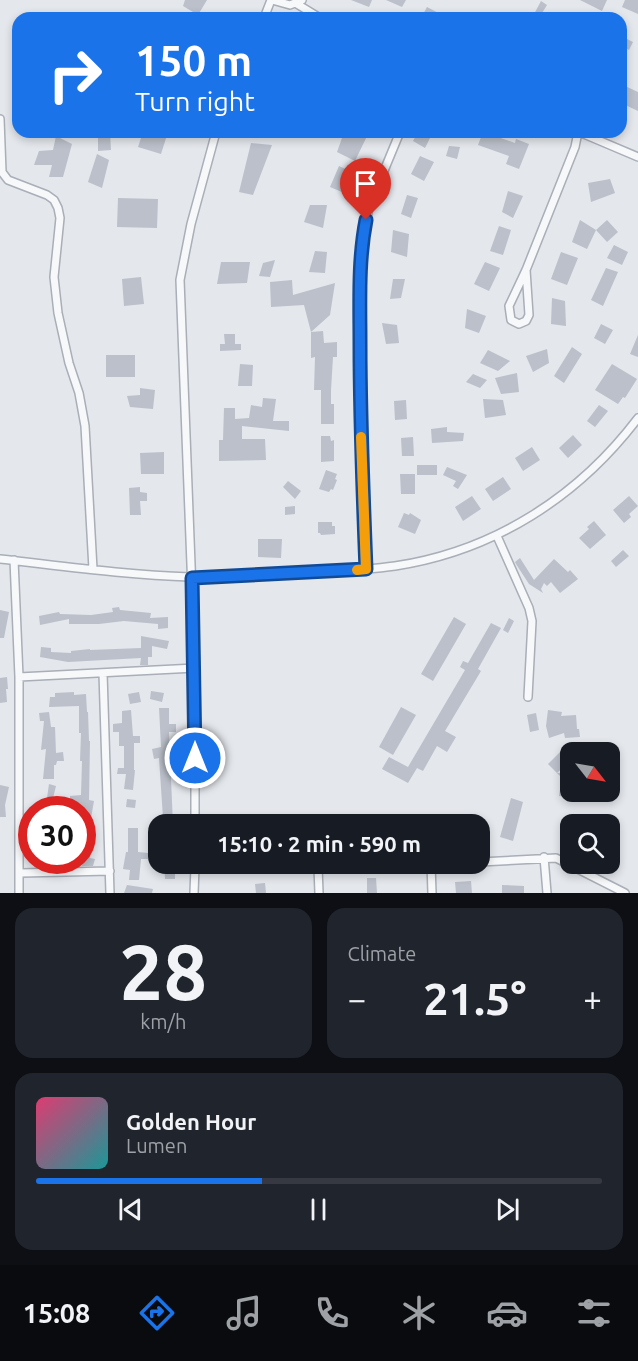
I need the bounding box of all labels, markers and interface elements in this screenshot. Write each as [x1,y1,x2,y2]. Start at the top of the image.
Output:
icon: right [36,36,114,114]
text: 150 m [135,37,252,84]
text: Turn right [135,86,255,116]
pin [340,158,391,220]
icon: arrive [349,167,382,200]
position arrow [163,726,227,790]
north arrow [560,742,620,802]
map controls [560,742,620,874]
speed limit sign: 30 [18,796,96,874]
button: search [560,814,620,874]
text: 15:10 · 2 min · 590 m [217,831,421,856]
text: 28 [119,927,207,1015]
text: Climate [348,942,416,965]
text: 21.5° [423,973,526,1024]
text: − [348,980,366,1017]
text: + [583,980,602,1017]
text: km/h [140,1010,186,1033]
text: Golden Hour [126,1109,256,1134]
text: Lumen [126,1134,187,1157]
icon: previous [114,1193,147,1226]
icon: pause [302,1193,335,1226]
icon: next [491,1193,524,1226]
icon: directions [136,1292,178,1334]
icon: music [223,1292,265,1334]
icon: phone [311,1292,353,1334]
icon: climate [398,1292,440,1334]
icon: car [486,1292,528,1334]
icon: filters [573,1292,615,1334]
text: 15:08 [23,1298,90,1328]

